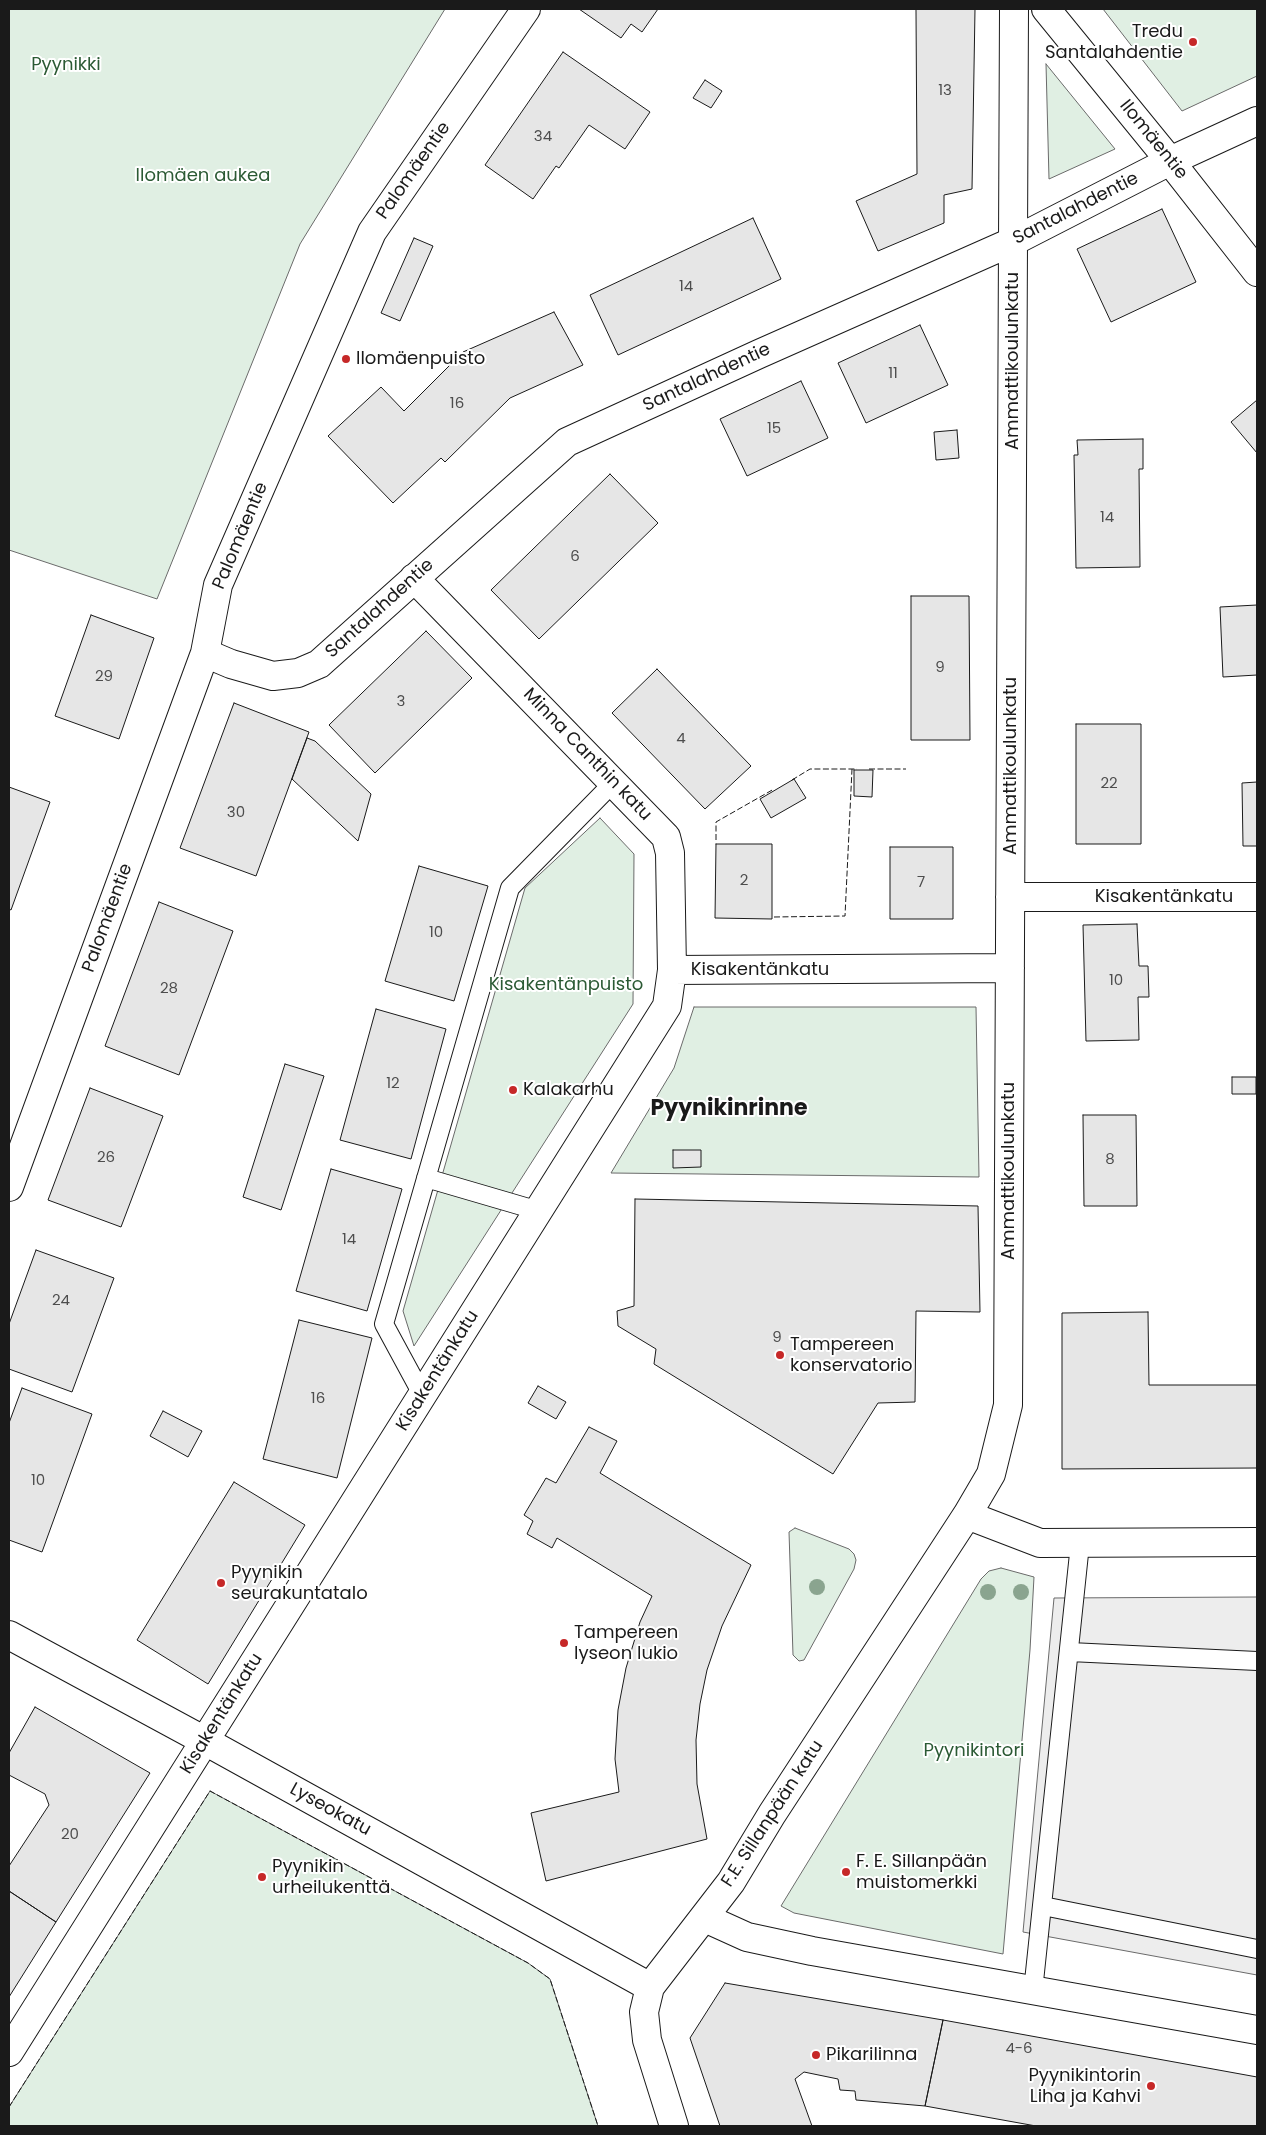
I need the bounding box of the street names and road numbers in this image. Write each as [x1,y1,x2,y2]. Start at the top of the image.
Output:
street label: Ilomäentie [1114,96,1192,184]
street label: Palomäentie [372,118,456,224]
street label: Santalahdentie [1010,168,1142,250]
street label: Ammattikoulunkatu [1002,272,1024,450]
street label: Santalahdentie [640,339,774,417]
street label: Palomäentie [209,479,273,593]
street label: Santalahdentie [321,555,439,663]
street label: Ammattikoulunkatu [1000,677,1022,855]
street label: Minna Canthin katu [518,684,656,826]
street label: Palomäentie [78,861,138,975]
street label: Kisakentänkatu [1095,886,1233,908]
street label: Kisakentänkatu [691,959,829,981]
street label: Ammattikoulunkatu [998,1082,1020,1260]
street label: Kisakentänkatu [392,1307,484,1435]
street label: Kisakentänkatu [176,1650,268,1778]
street label: F.E. Sillanpään katu [717,1737,829,1891]
street label: Lyseokatu [286,1779,374,1841]

